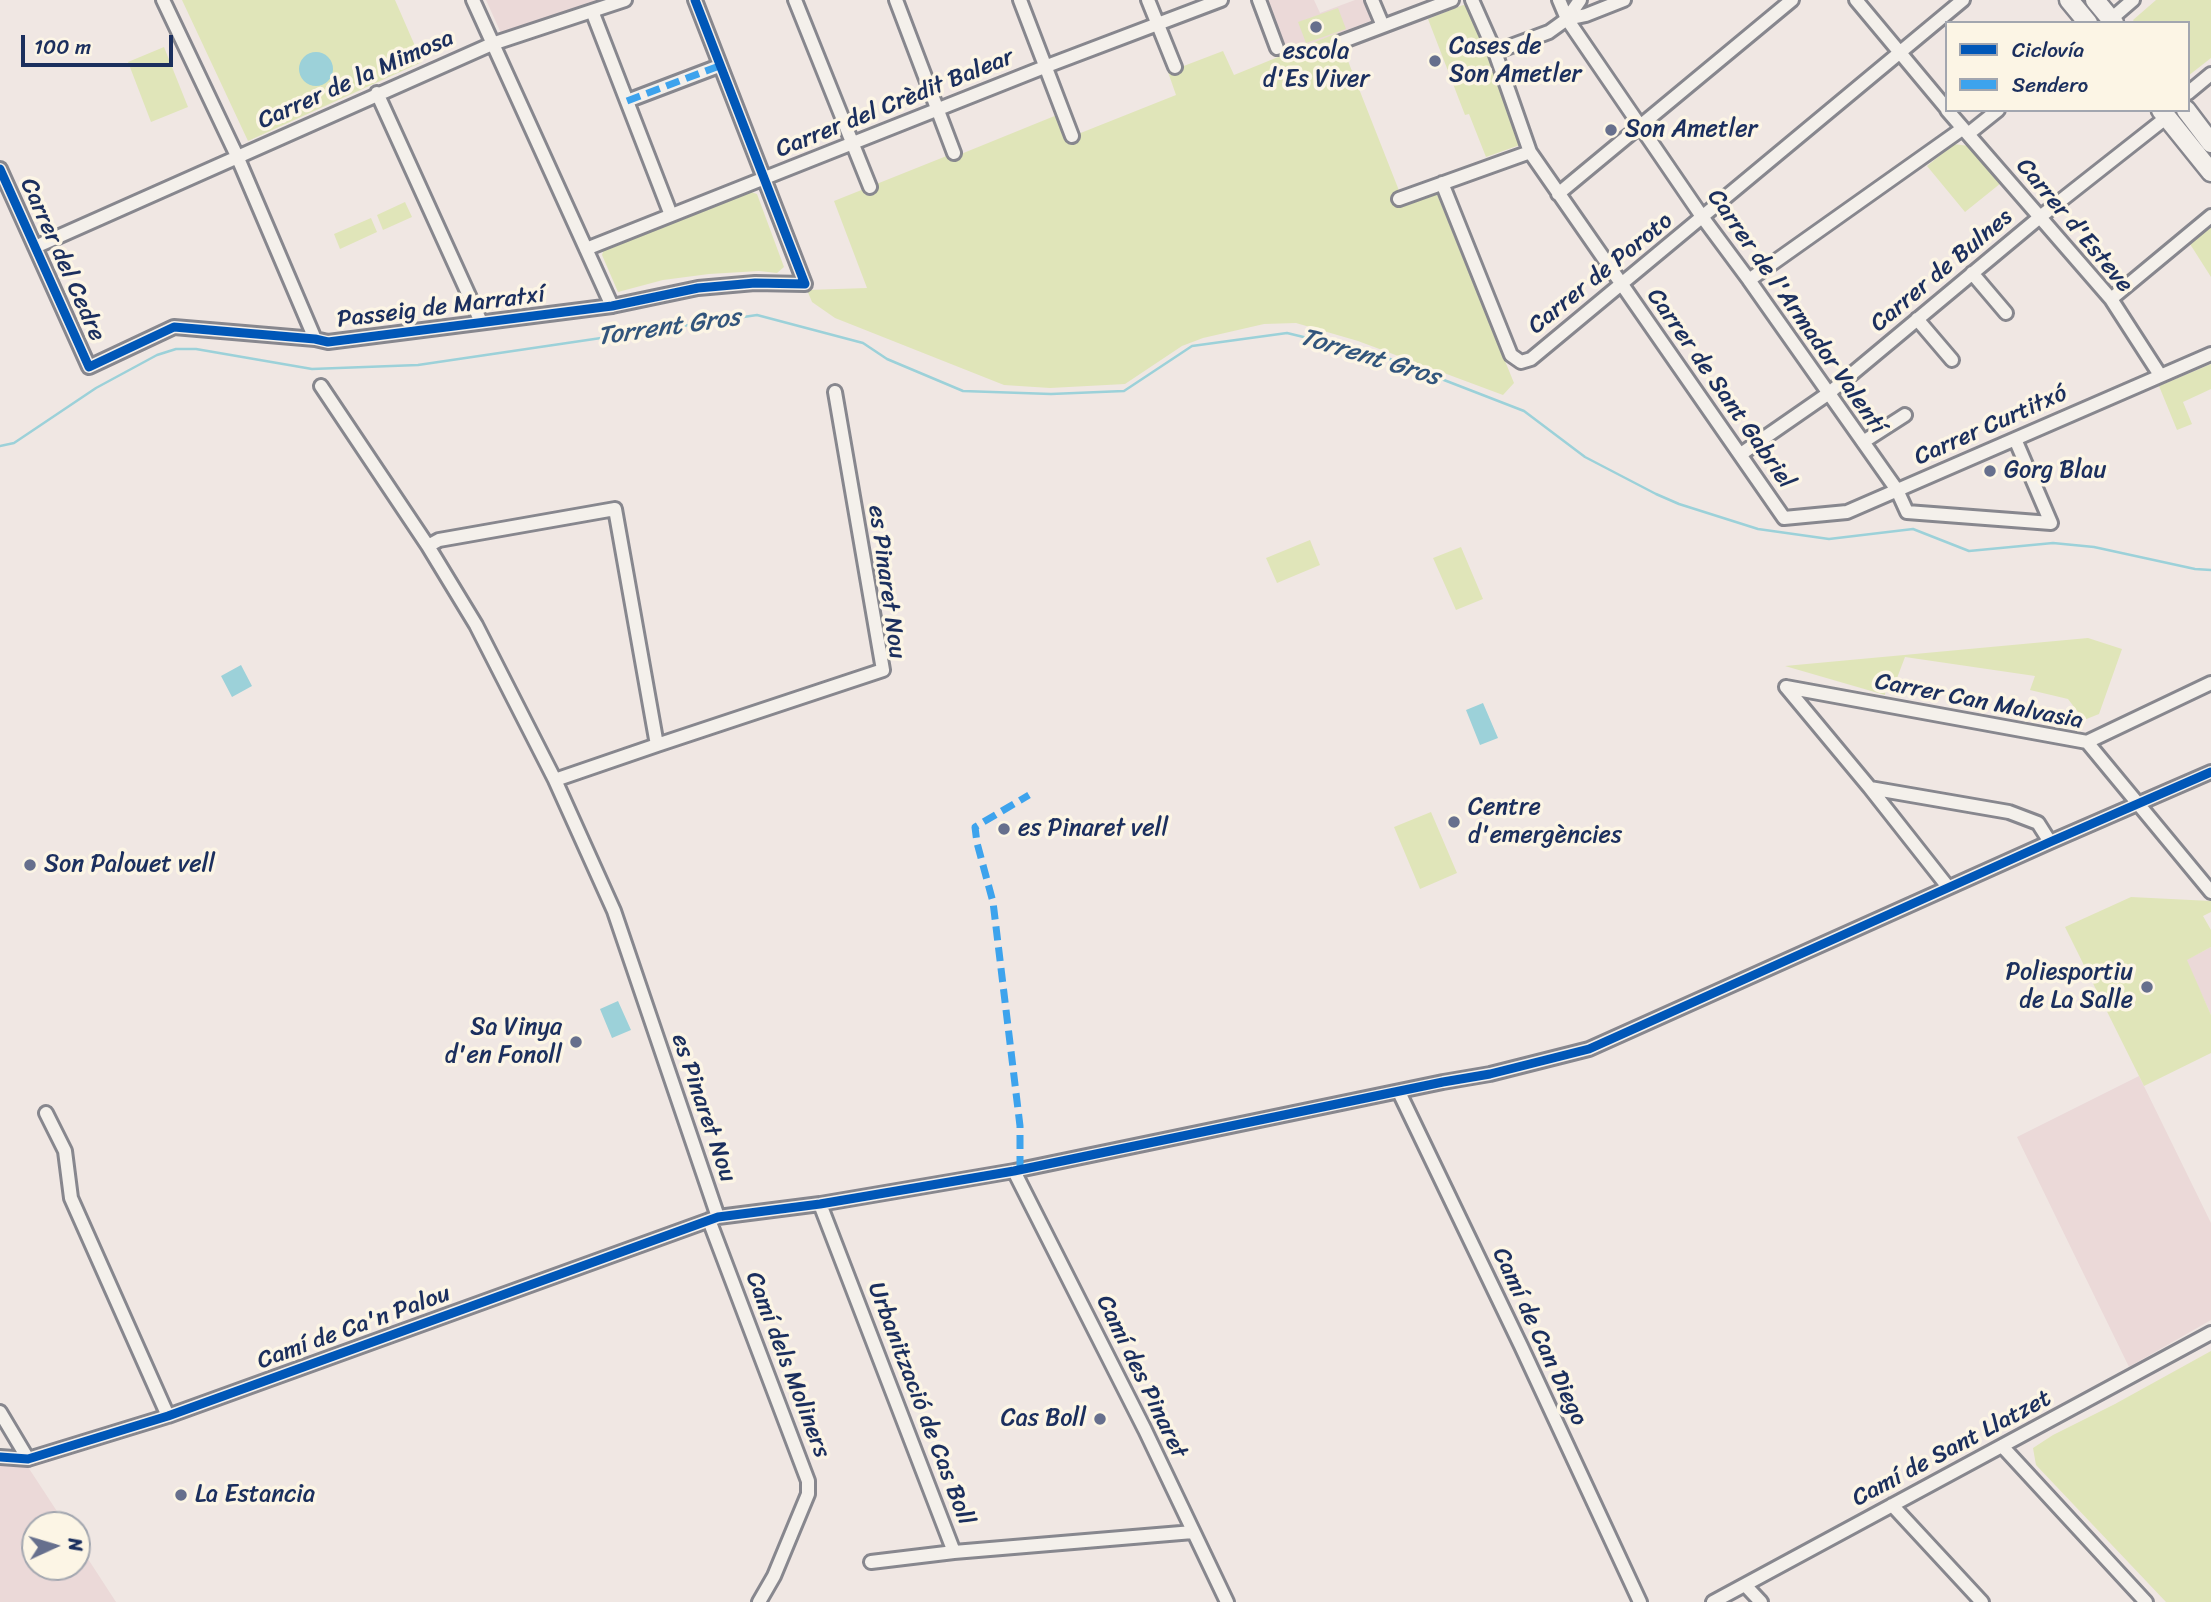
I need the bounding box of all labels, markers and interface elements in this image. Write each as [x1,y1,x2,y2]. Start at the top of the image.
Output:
marker: escola d'Es Viver [1308,19,1324,35]
scale bar [24,21,177,65]
legend [1945,21,2190,112]
street label: Carrer de la Mimosa [254,24,458,136]
text: 100 m [34,28,91,66]
text: Ciclovía [2012,31,2084,69]
place label: Cases de Son Ametler [1449,33,1581,89]
place label: escola d'Es Viver [1263,38,1369,94]
street label: Carrer del Crèdit Balear [772,43,1018,165]
marker: Cases de Son Ametler [1427,53,1443,69]
text: Sendero [2012,66,2088,104]
place label: Son Ametler [1625,116,1757,144]
marker: Son Ametler [1603,122,1619,138]
street label: Carrer d'Esteve [2009,153,2139,299]
street label: Carrer del Cedre [13,174,111,346]
street label: Carrer de l'Armador Valentí [1700,184,1892,440]
street label: Carrer de Bulnes [1865,203,2019,339]
street label: Carrer de Poroto [1523,207,1679,341]
street label: Passeig de Marratxí [335,281,547,335]
street label: Carrer de Sant Gabriel [1640,283,1800,495]
water label: Torrent Gros [595,303,743,353]
water label: Torrent Gros [1296,322,1444,394]
street label: Carrer Curtitxó [1910,379,2072,473]
place label: Gorg Blau [2004,457,2106,485]
marker: Gorg Blau [1982,463,1998,479]
street label: es Pinaret Nou [861,503,911,661]
street label: Carrer Can Malvasia [1872,668,2086,736]
place label: Centre d'emergències [1468,794,1622,850]
marker: Centre d'emergències [1446,814,1462,830]
place label: es Pinaret vell [1018,815,1168,843]
marker: es Pinaret vell [996,821,1012,837]
place label: Son Palouet vell [44,851,215,879]
marker: Son Palouet vell [22,857,38,873]
place label: Poliesportiu de La Salle [2005,959,2133,1015]
marker: Poliesportiu de La Salle [2139,979,2155,995]
place label: Sa Vinya d'en Fonoll [445,1014,562,1070]
street label: es Pinaret Nou [664,1030,742,1186]
marker: Sa Vinya d'en Fonoll [568,1034,584,1050]
street label: Camí de Can Diego [1485,1243,1593,1431]
street label: Camí dels Moliners [738,1268,836,1462]
street label: Urbanització de Cas Boll [860,1279,980,1529]
street label: Camí de Ca'n Palou [254,1280,454,1376]
street label: Camí des Pinaret [1089,1291,1193,1463]
street label: Camí de Sant Llatzet [1848,1384,2056,1514]
place label: Cas Boll [1001,1405,1086,1433]
marker: Cas Boll [1092,1411,1108,1427]
place label: La Estancia [195,1481,315,1509]
marker: La Estancia [173,1487,189,1503]
north arrow [21,1511,91,1581]
text: N [59,1537,92,1552]

